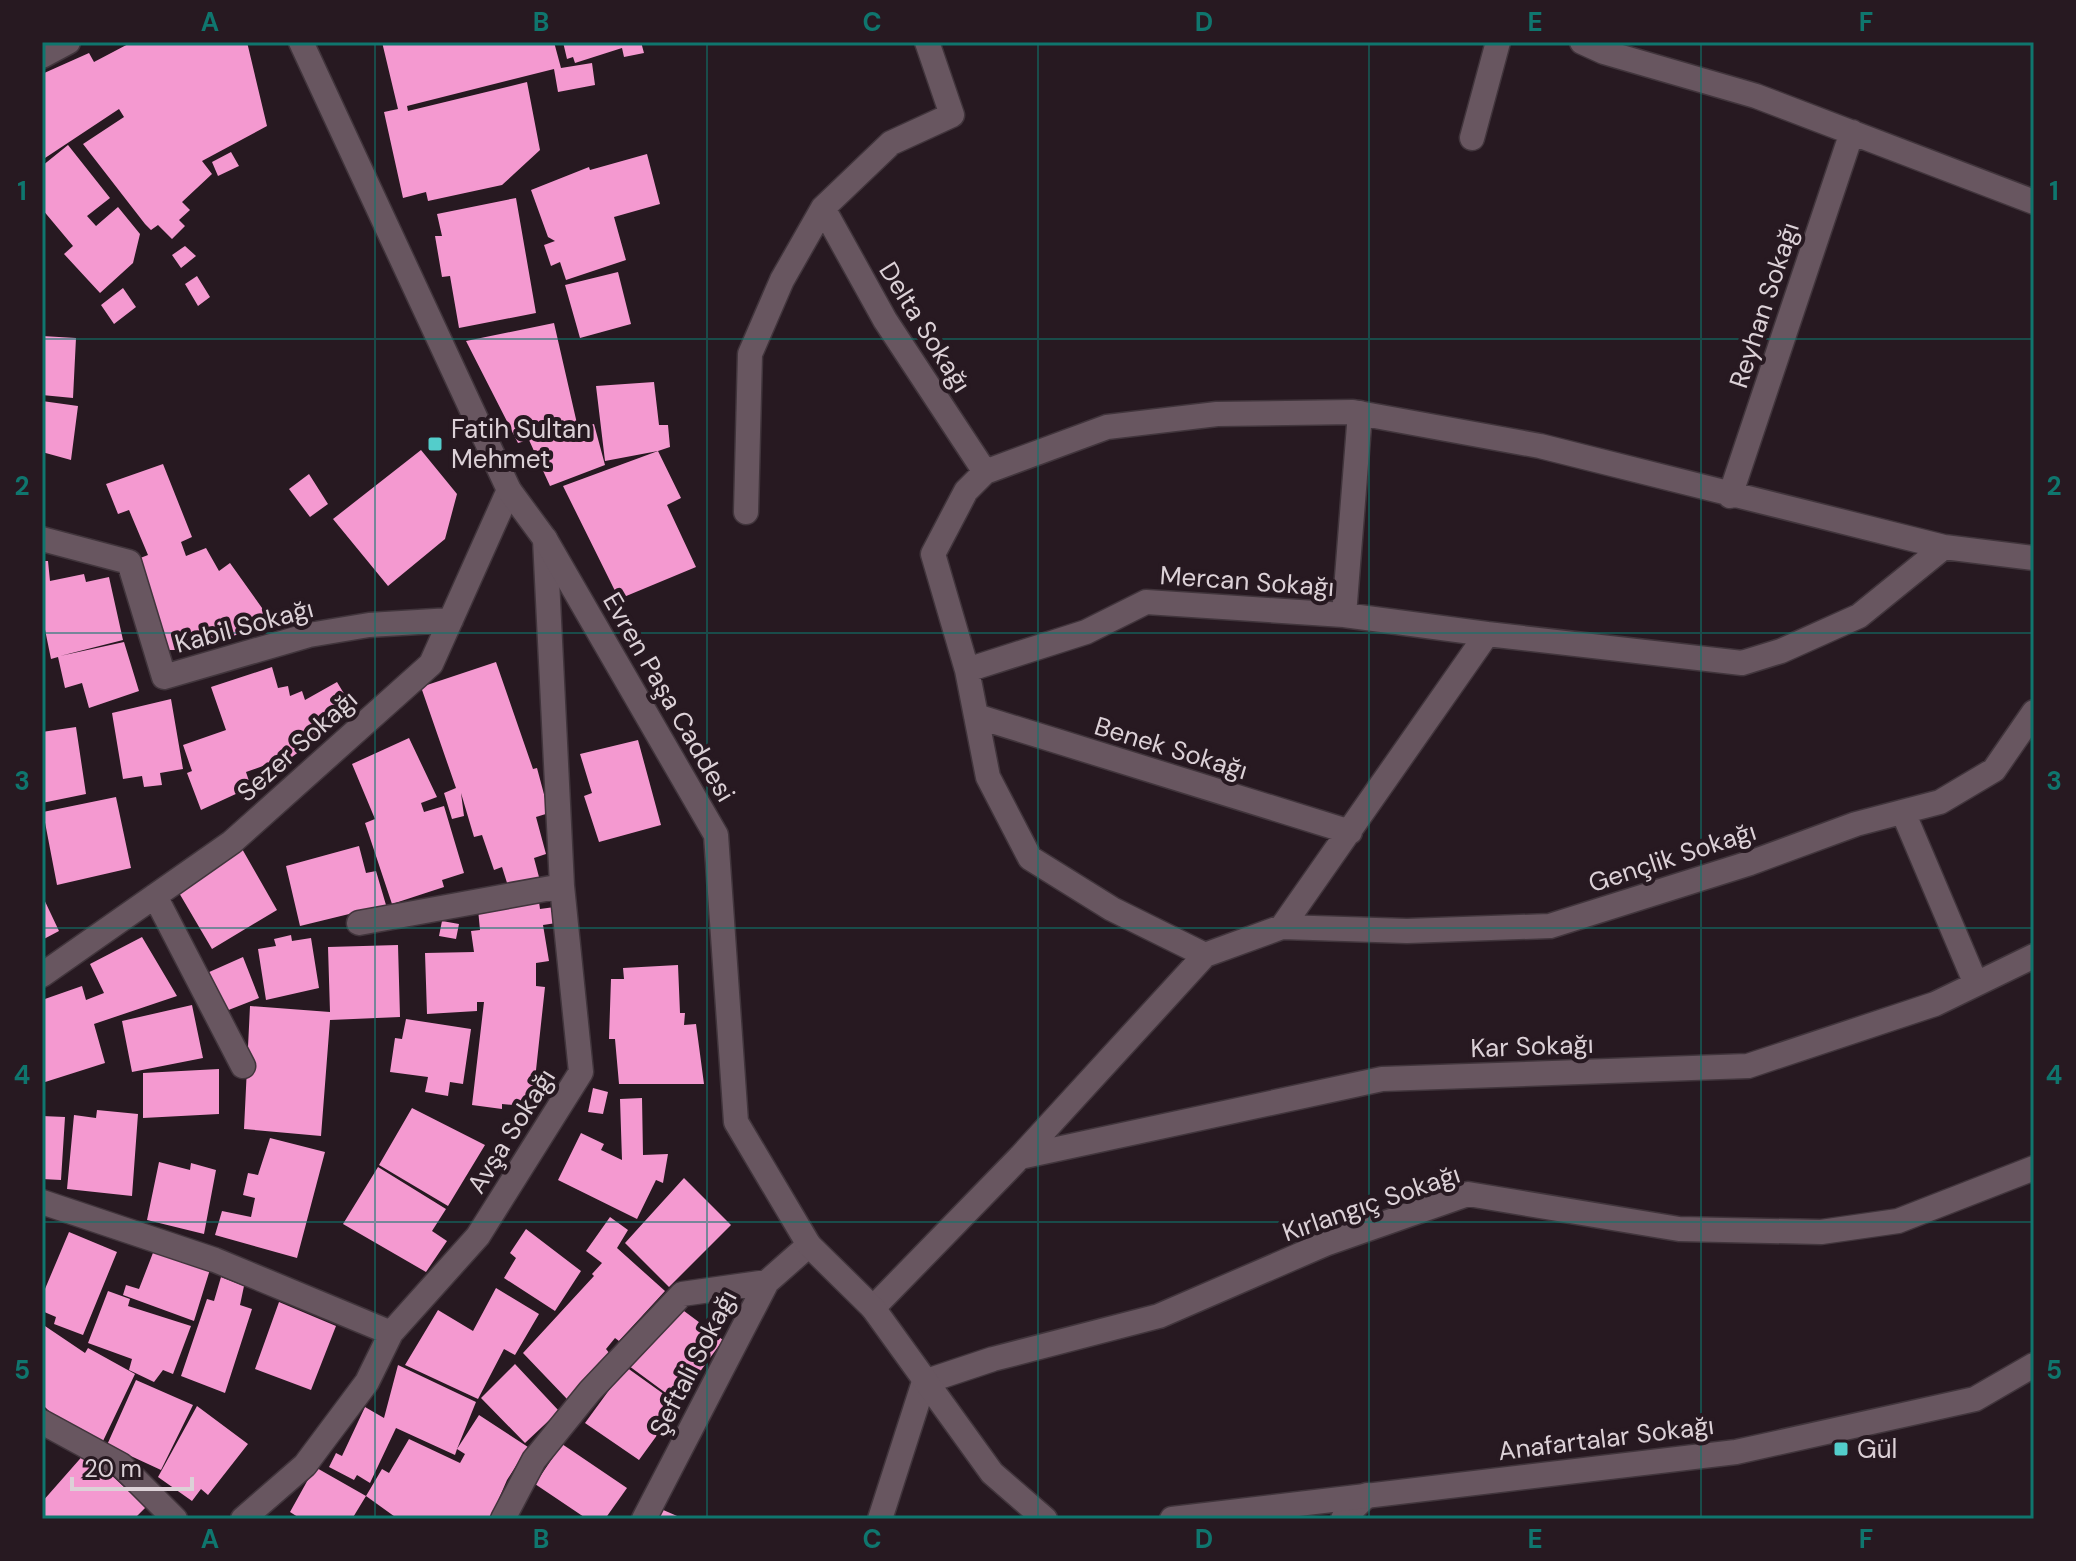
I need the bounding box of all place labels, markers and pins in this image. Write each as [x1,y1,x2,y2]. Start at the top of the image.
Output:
place label: Fatih Sultan Mehmet [451,412,591,476]
marker: Fatih Sultan Mehmet [426,435,444,453]
place label: Gül [1857,1432,1897,1466]
marker: Gül [1832,1440,1850,1458]

